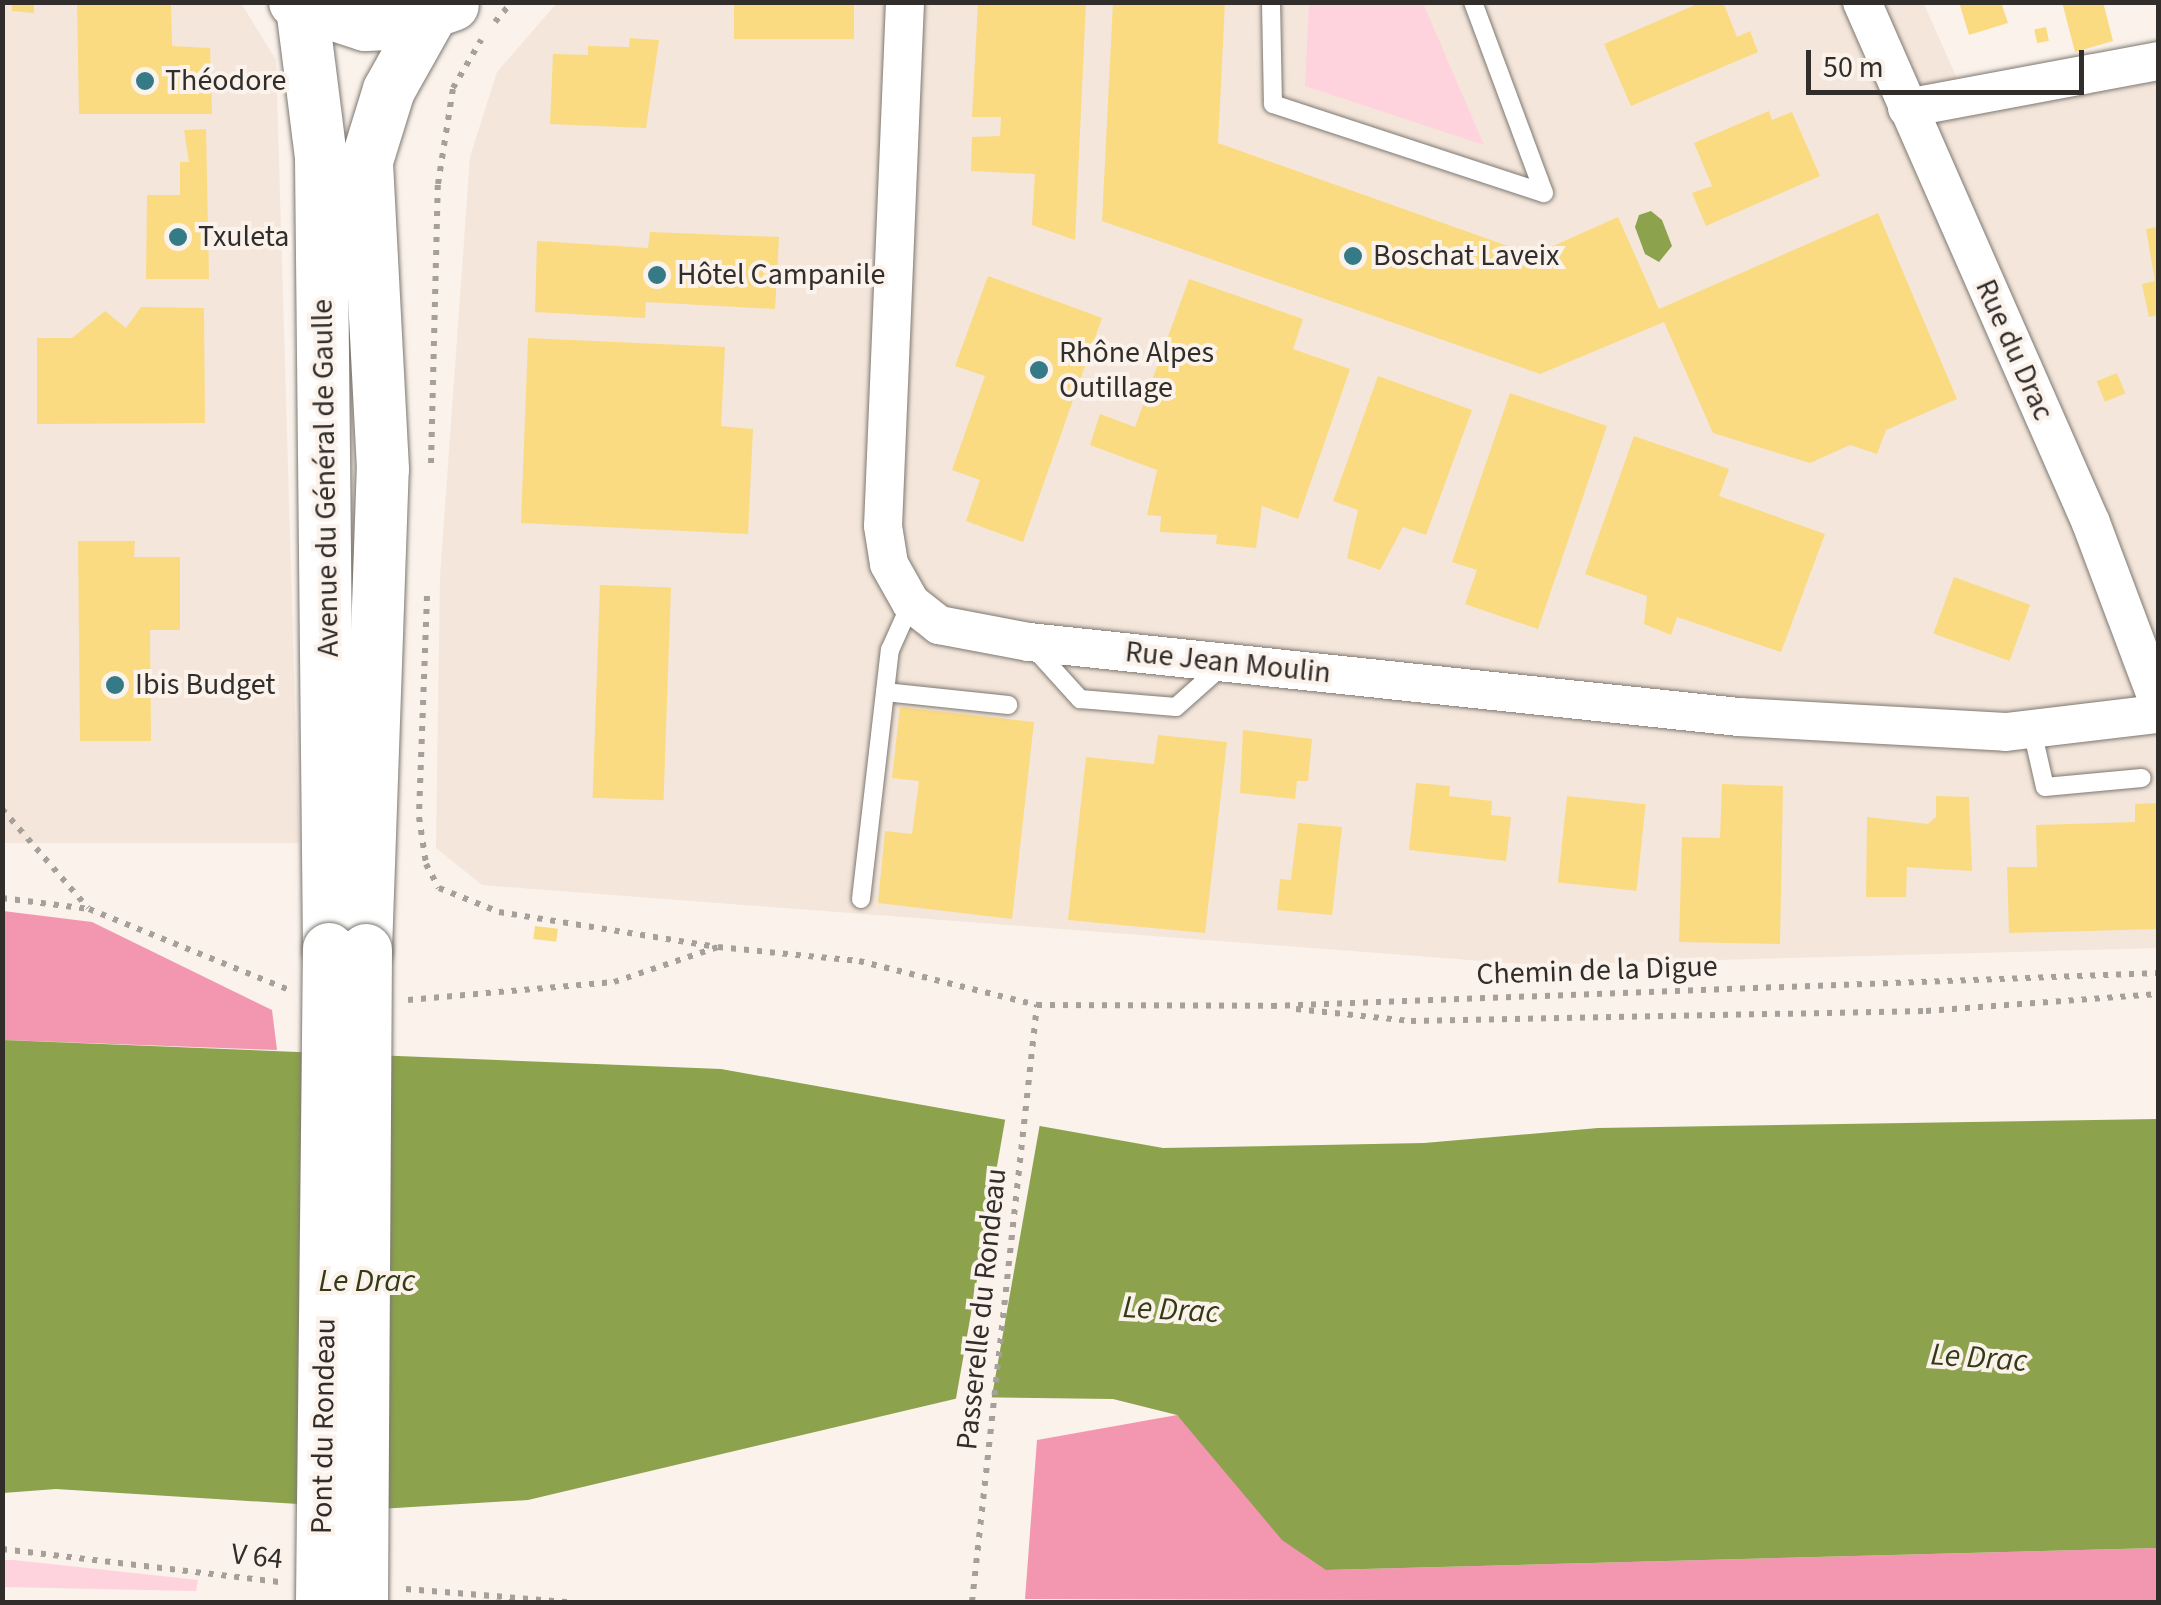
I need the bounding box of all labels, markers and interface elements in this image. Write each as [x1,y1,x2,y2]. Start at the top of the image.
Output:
scale bar [1811,30,2088,92]
text: 50 m [1823,46,1884,89]
place label: Théodore [165,63,286,99]
marker: Théodore [134,70,156,92]
place label: Txuleta [198,219,289,255]
marker: Txuleta [167,226,189,248]
place label: Boschat Laveix [1373,238,1559,274]
marker: Boschat Laveix [1342,245,1364,267]
place label: Hôtel Campanile [677,257,885,293]
marker: Hôtel Campanile [646,264,668,286]
street label: Rue du Drac [1967,274,2061,426]
street label: Avenue du Général de Gaulle [305,299,347,657]
place label: Rhône Alpes Outillage [1059,335,1214,406]
marker: Rhône Alpes Outillage [1028,359,1050,381]
street label: Rue Jean Moulin [1123,634,1333,692]
place label: Ibis Budget [135,667,275,703]
marker: Ibis Budget [104,674,126,696]
street label: Chemin de la Digue [1476,949,1718,993]
street label: Passerelle du Rondeau [949,1166,1015,1452]
water label: Le Drac [319,1262,415,1300]
water label: Le Drac [1122,1288,1220,1332]
street label: Pont du Rondeau [304,1318,344,1534]
water label: Le Drac [1929,1335,2029,1381]
street label: V 64 [230,1536,284,1578]

